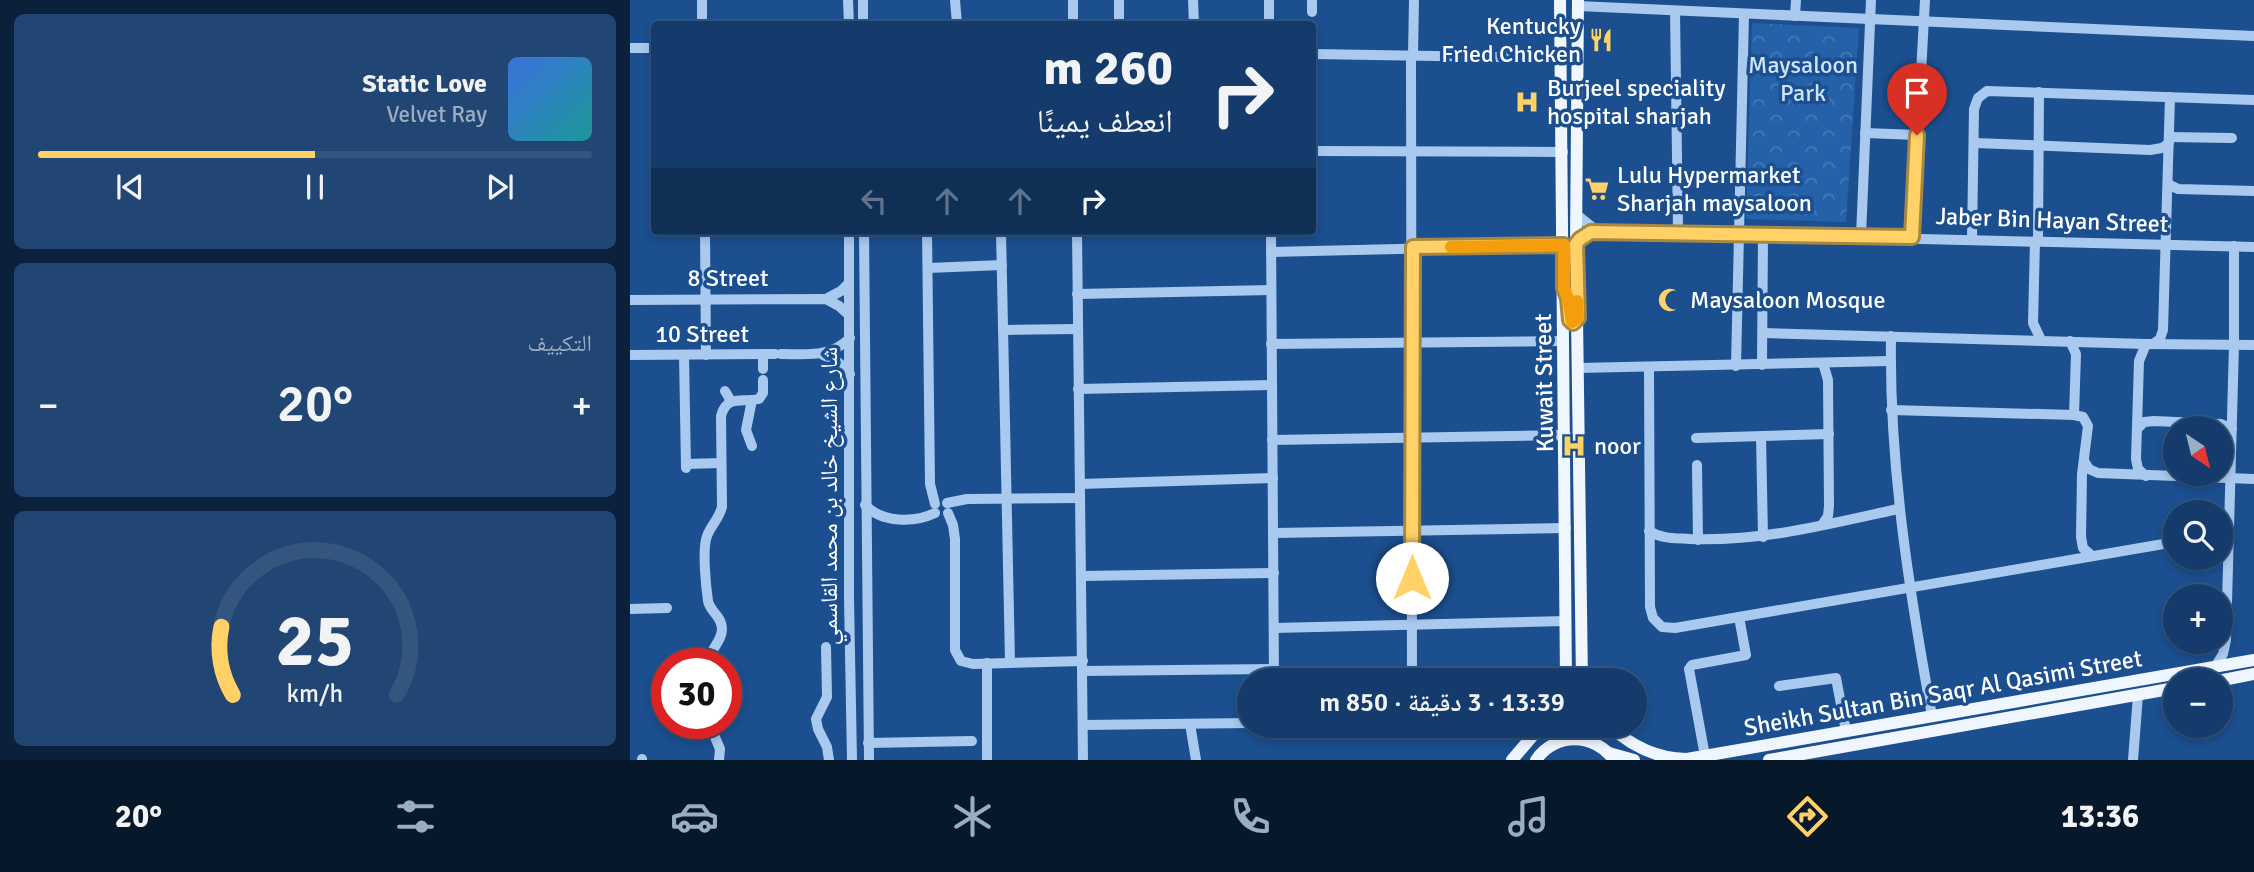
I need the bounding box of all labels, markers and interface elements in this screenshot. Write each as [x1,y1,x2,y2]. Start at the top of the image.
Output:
place label: Kentucky Fried Chicken [1441,11,1581,69]
restaurant icon: Kentucky Fried Chicken [1587,26,1615,54]
text: 260 m [1043,38,1173,98]
icon: right [1197,49,1288,140]
park label: Maysaloon Park [1748,50,1858,108]
pin [1887,63,1947,135]
text: Static Love [362,68,487,100]
place label: Burjeel speciality hospital sharjah [1547,73,1725,131]
icon: arrive [1898,74,1936,112]
hospital icon: Burjeel speciality hospital sharjah [1513,88,1541,116]
text: Velvet Ray [386,100,487,129]
text: انعطف يمينًا [1037,102,1173,141]
place label: Lulu Hypermarket Sharjah maysaloon [1617,160,1812,218]
icon: previous [111,168,149,206]
icon: pause [296,168,334,206]
icon: next [481,168,519,206]
supermarket icon: Lulu Hypermarket Sharjah maysaloon [1583,175,1611,203]
icon: left [855,182,893,220]
icon: ahead [928,182,966,220]
icon: ahead [1001,182,1039,220]
icon: right [1074,182,1112,220]
street label: Jaber Bin Hayan Street [1935,201,2169,239]
street label: 8 Street [688,263,768,293]
place label: Maysaloon Mosque [1690,285,1885,315]
mosque icon: Maysaloon Mosque [1656,286,1684,314]
street label: Kuwait Street [1528,313,1560,453]
street label: 10 Street [655,319,749,349]
text: التكييف [527,329,592,358]
street label: شارع الشيخ خالد بن محمد القاسمي [814,347,848,645]
text: 20° [277,372,353,436]
text: − [38,382,59,429]
text: + [571,382,592,429]
north arrow [2163,416,2233,486]
map controls [2163,416,2233,738]
place label: noor [1594,431,1641,461]
hospital icon: noor [1560,432,1588,460]
button: search [2163,500,2233,570]
position arrow [1375,541,1449,615]
button: + [2163,584,2233,654]
text: 25 [276,597,354,686]
street label: Sheikh Sultan Bin Saqr Al Qasimi Street [1742,643,2144,743]
speed limit sign: 30 [651,648,742,739]
button: − [2163,668,2233,738]
text: km/h [287,677,343,708]
text: 13:39 · 3 دقيقة · 850 m [1319,687,1565,719]
icon: filters [391,792,440,841]
icon: car [670,792,719,841]
icon: climate [948,792,997,841]
icon: phone [1226,792,1275,841]
icon: music [1504,792,1553,841]
icon: directions [1783,792,1832,841]
text: 20° [115,797,162,836]
text: 13:36 [2061,797,2139,836]

